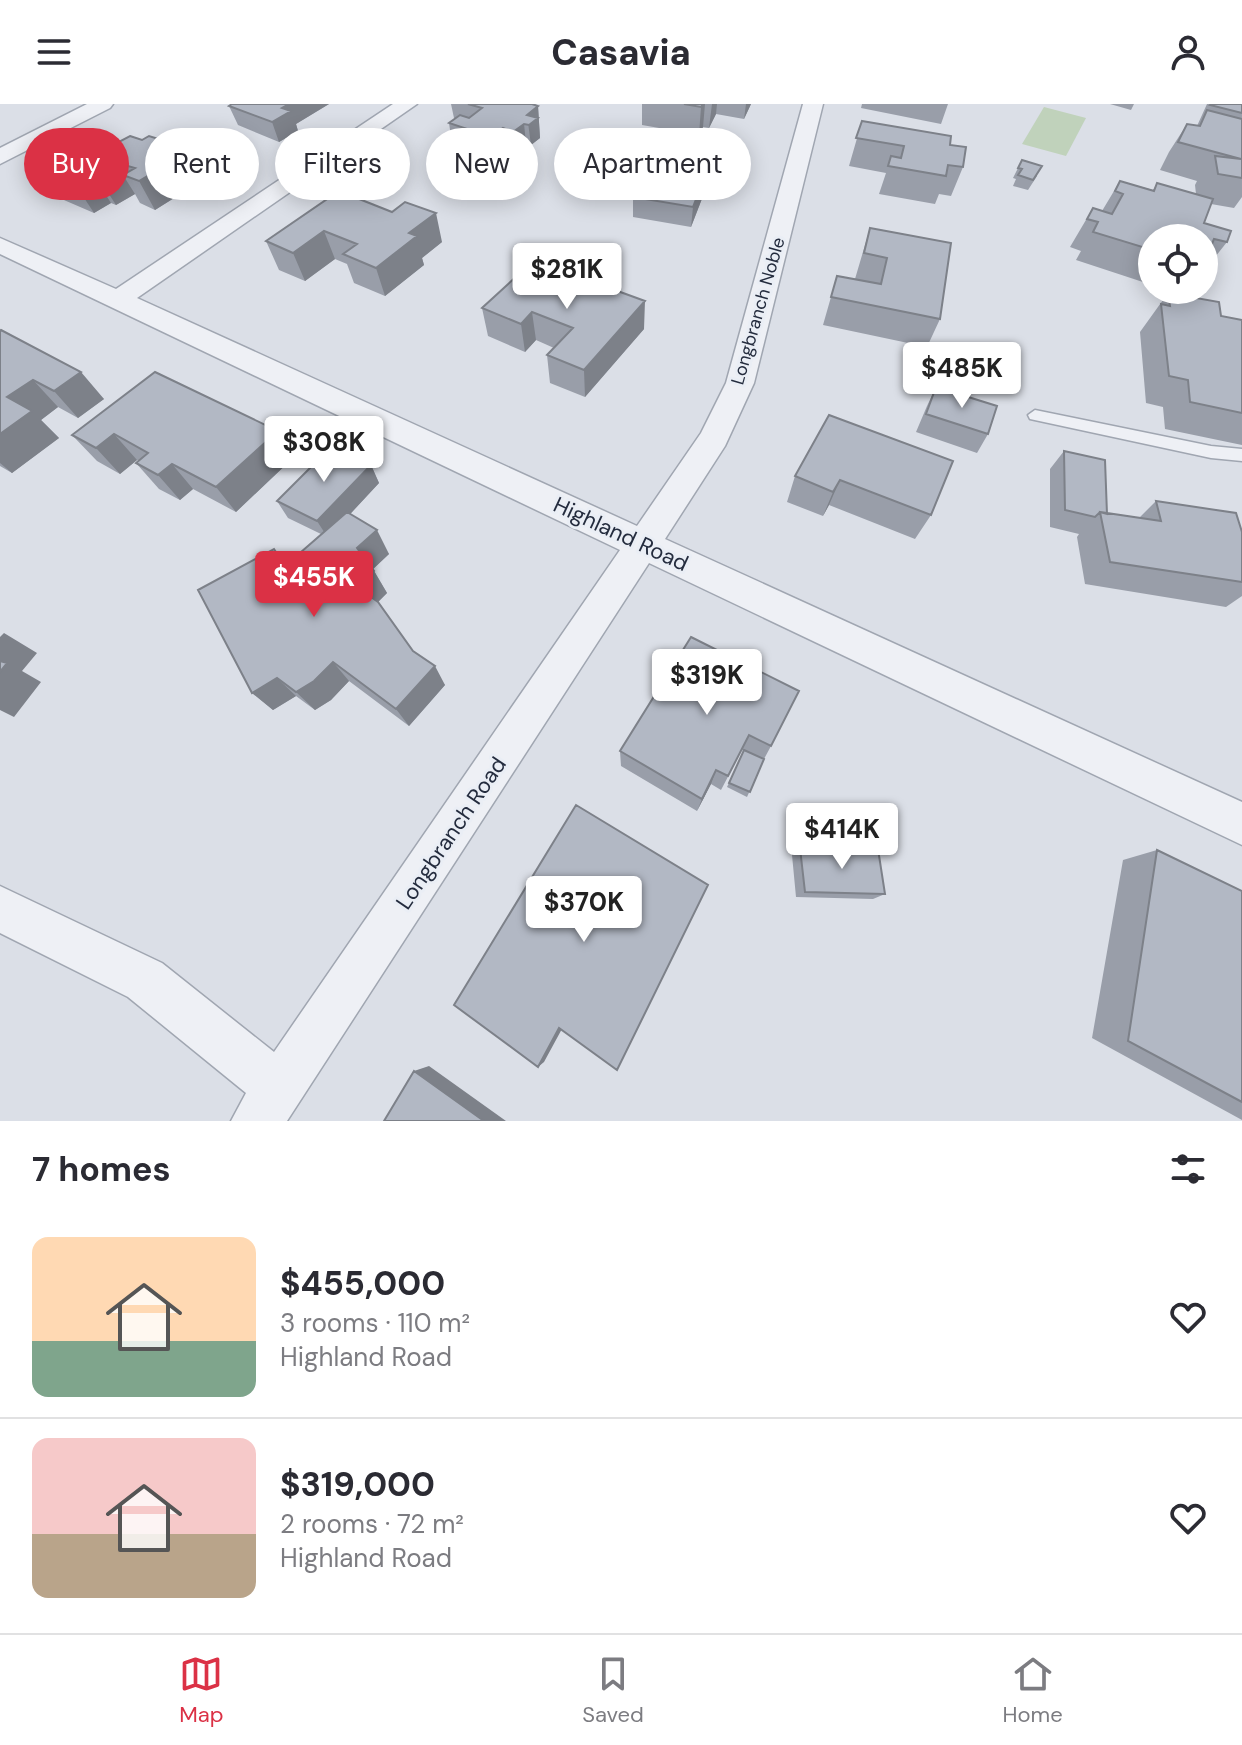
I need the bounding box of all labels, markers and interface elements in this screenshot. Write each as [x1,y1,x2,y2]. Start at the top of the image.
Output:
text: Casavia [551,29,691,76]
icon: menu [32,30,76,74]
icon: person [1166,30,1210,74]
chip: Buy [24,128,129,200]
chip: Rent [145,128,259,200]
chip: Filters [275,128,410,200]
chip: New [426,128,538,200]
chip: Apartment [554,128,751,200]
map controls [1138,224,1218,304]
button: locate [1138,224,1218,304]
street label: Longbranch Noble [725,235,791,387]
pin: $281K [511,243,623,311]
text: $281K [531,252,603,286]
pin: $485K [906,342,1018,410]
text: $485K [921,351,1003,385]
pin: $308K [268,416,380,484]
text: $308K [282,425,366,459]
street label: Highland Road [549,490,693,578]
pin: $455K [258,551,370,619]
text: $455K [273,560,355,594]
pin: $319K [651,649,763,717]
text: $319K [670,658,744,692]
street label: Longbranch Road [389,751,513,915]
pin: $414K [786,803,898,871]
text: $414K [804,812,880,846]
pin: $370K [528,876,640,944]
text: $370K [544,885,624,919]
text: 7 homes [32,1147,171,1192]
icon: filters [1166,1147,1210,1191]
text: $455,000 [280,1261,445,1306]
icon: home [96,1269,192,1365]
icon: heart [1166,1295,1210,1339]
text: 3 rooms · 110 m² [280,1306,470,1340]
text: Highland Road [280,1340,452,1374]
text: $319,000 [280,1462,435,1507]
icon: home [96,1470,192,1566]
icon: heart [1166,1496,1210,1540]
text: 2 rooms · 72 m² [280,1507,464,1541]
text: Highland Road [280,1541,452,1575]
tab: Map [179,1652,224,1729]
tab: Saved [582,1652,644,1729]
tab: Home [1003,1652,1063,1729]

